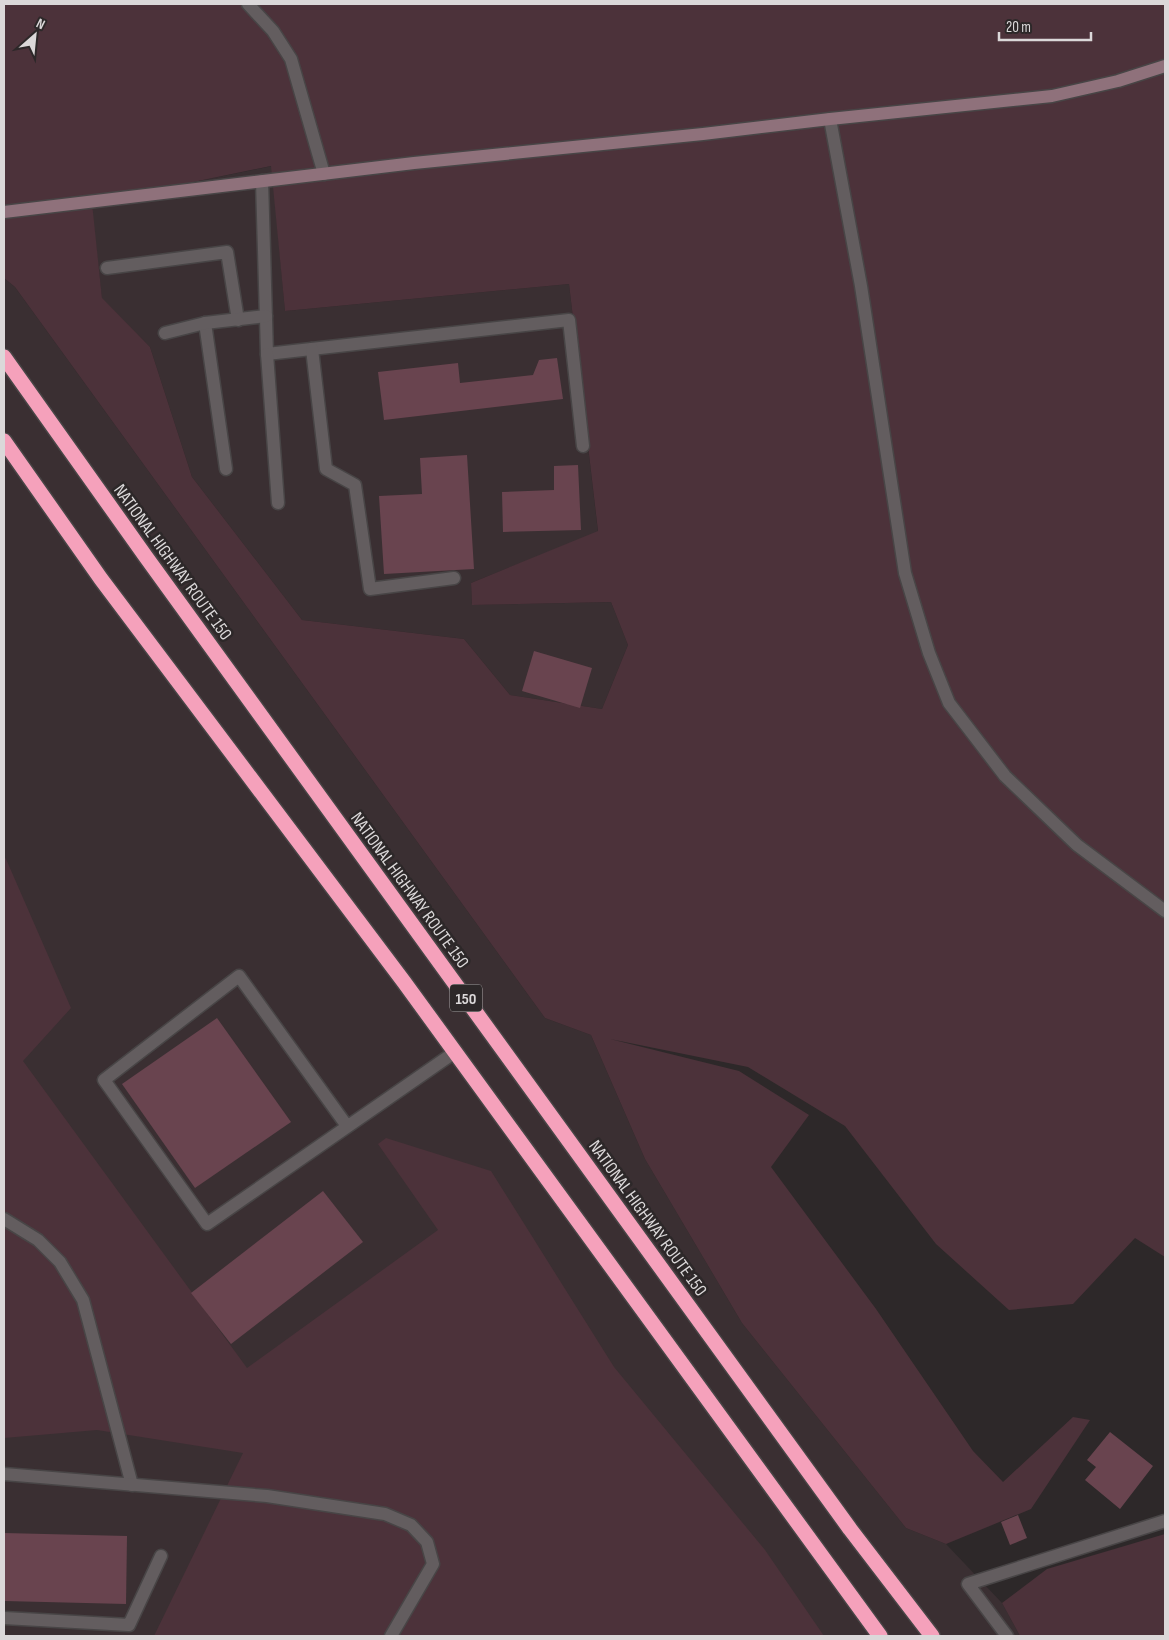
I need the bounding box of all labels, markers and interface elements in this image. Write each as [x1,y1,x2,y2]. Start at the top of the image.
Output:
north arrow [10,10,60,60]
scale bar [999,10,1092,42]
text: N [33,15,48,33]
text: 20 m [1006,18,1031,37]
street label: NATIONAL HIGHWAY ROUTE 150 [109,480,236,644]
street label: NATIONAL HIGHWAY ROUTE 150 [346,808,473,972]
road number: 150 [450,984,482,1011]
street label: NATIONAL HIGHWAY ROUTE 150 [584,1136,711,1300]

